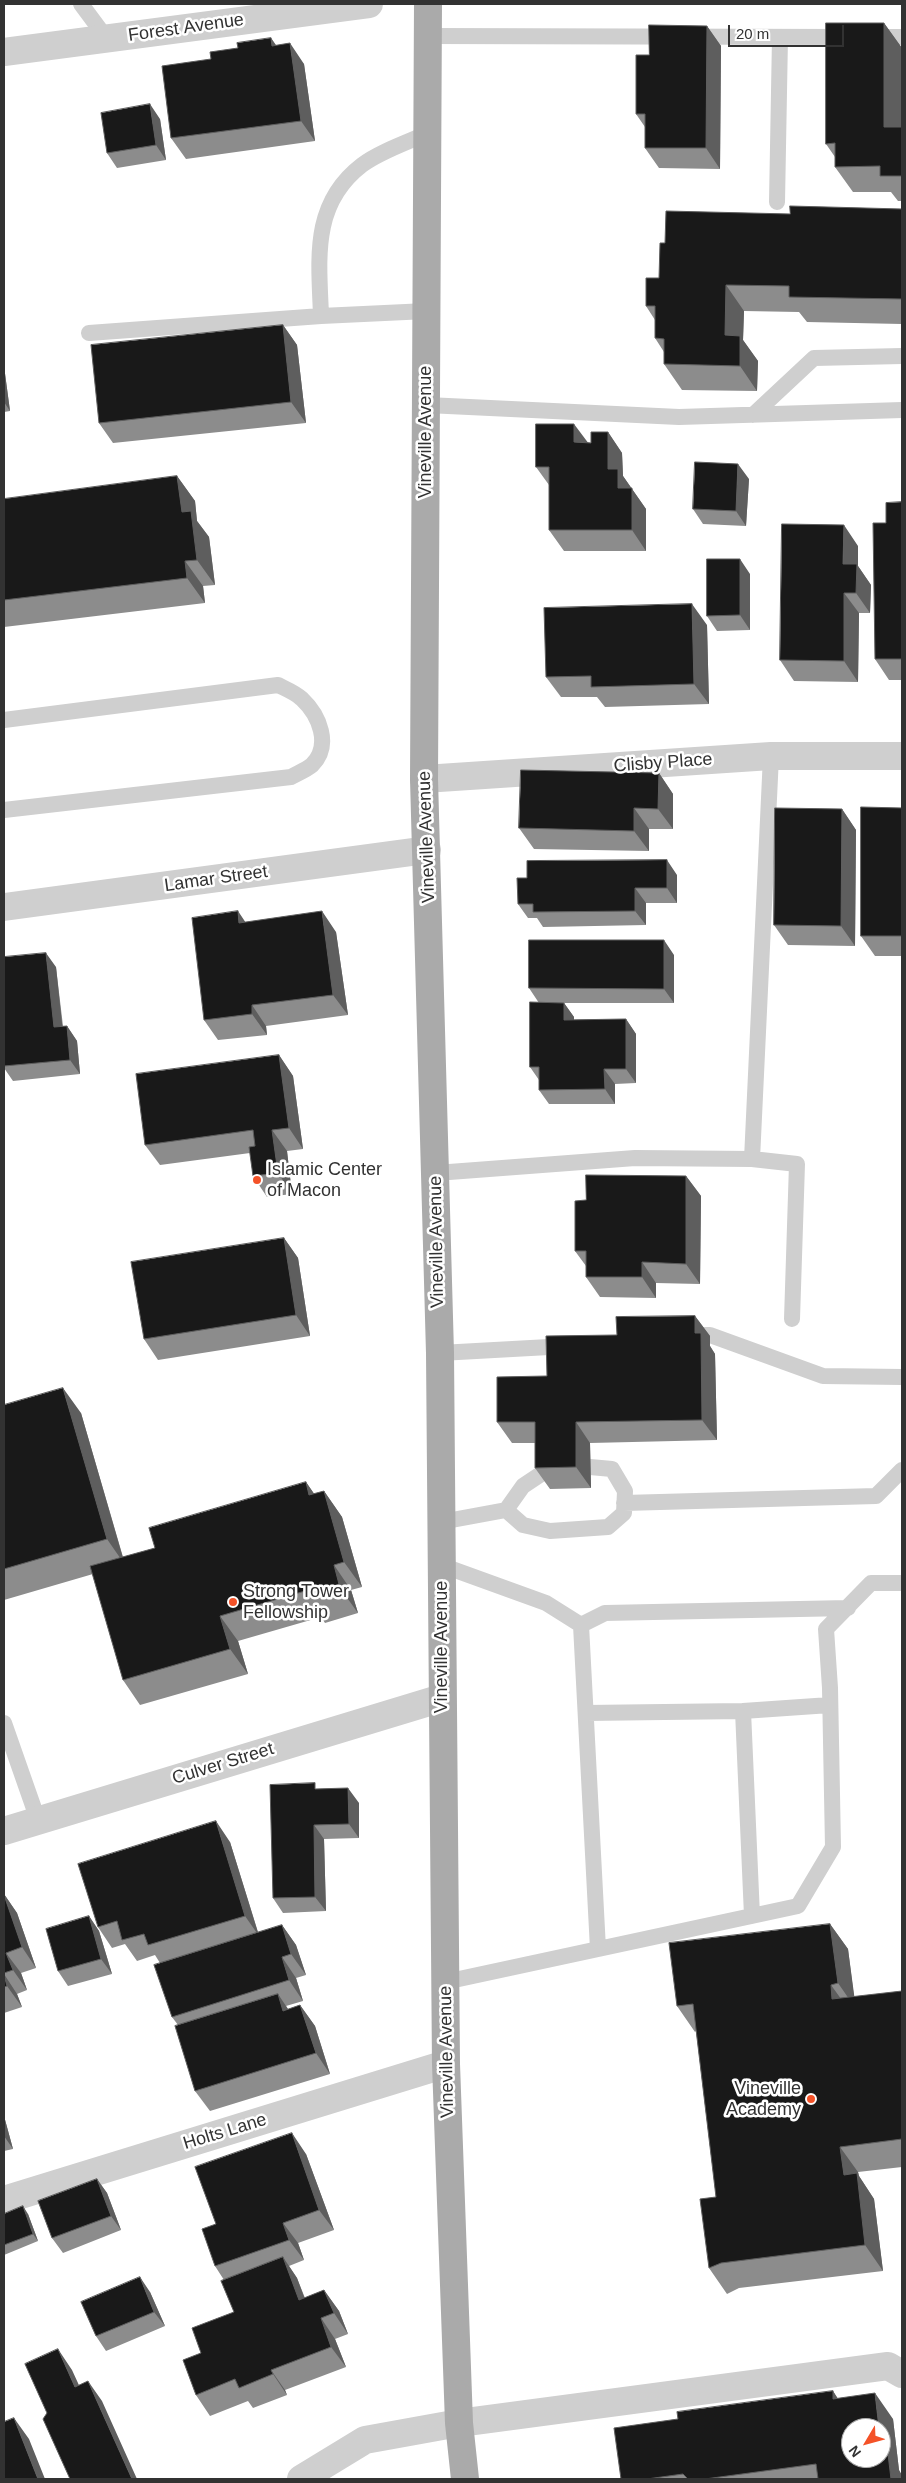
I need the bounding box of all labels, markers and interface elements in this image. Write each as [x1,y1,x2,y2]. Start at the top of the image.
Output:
street label: Forest Avenue [127,9,245,47]
scale bar [731,15,847,47]
text: 20 m [736,25,769,42]
street label: Vineville Avenue [415,366,437,498]
street label: Clisby Place [613,749,713,777]
street label: Vineville Avenue [414,770,440,904]
street label: Lamar Street [163,861,269,897]
place label: Islamic Center of Macon [267,1159,382,1202]
marker: Islamic Center of Macon [251,1174,263,1186]
street label: Vineville Avenue [425,1176,449,1308]
place label: Strong Tower Fellowship [243,1581,349,1624]
street label: Vineville Avenue [431,1581,453,1713]
marker: Strong Tower Fellowship [227,1596,239,1608]
street label: Culver Street [170,1738,276,1790]
street label: Vineville Avenue [435,1986,459,2118]
place label: Vineville Academy [726,2078,801,2120]
marker: Vineville Academy [805,2093,817,2105]
street label: Holts Lane [181,2109,269,2155]
north arrow [841,2418,891,2468]
text: N [845,2443,864,2460]

